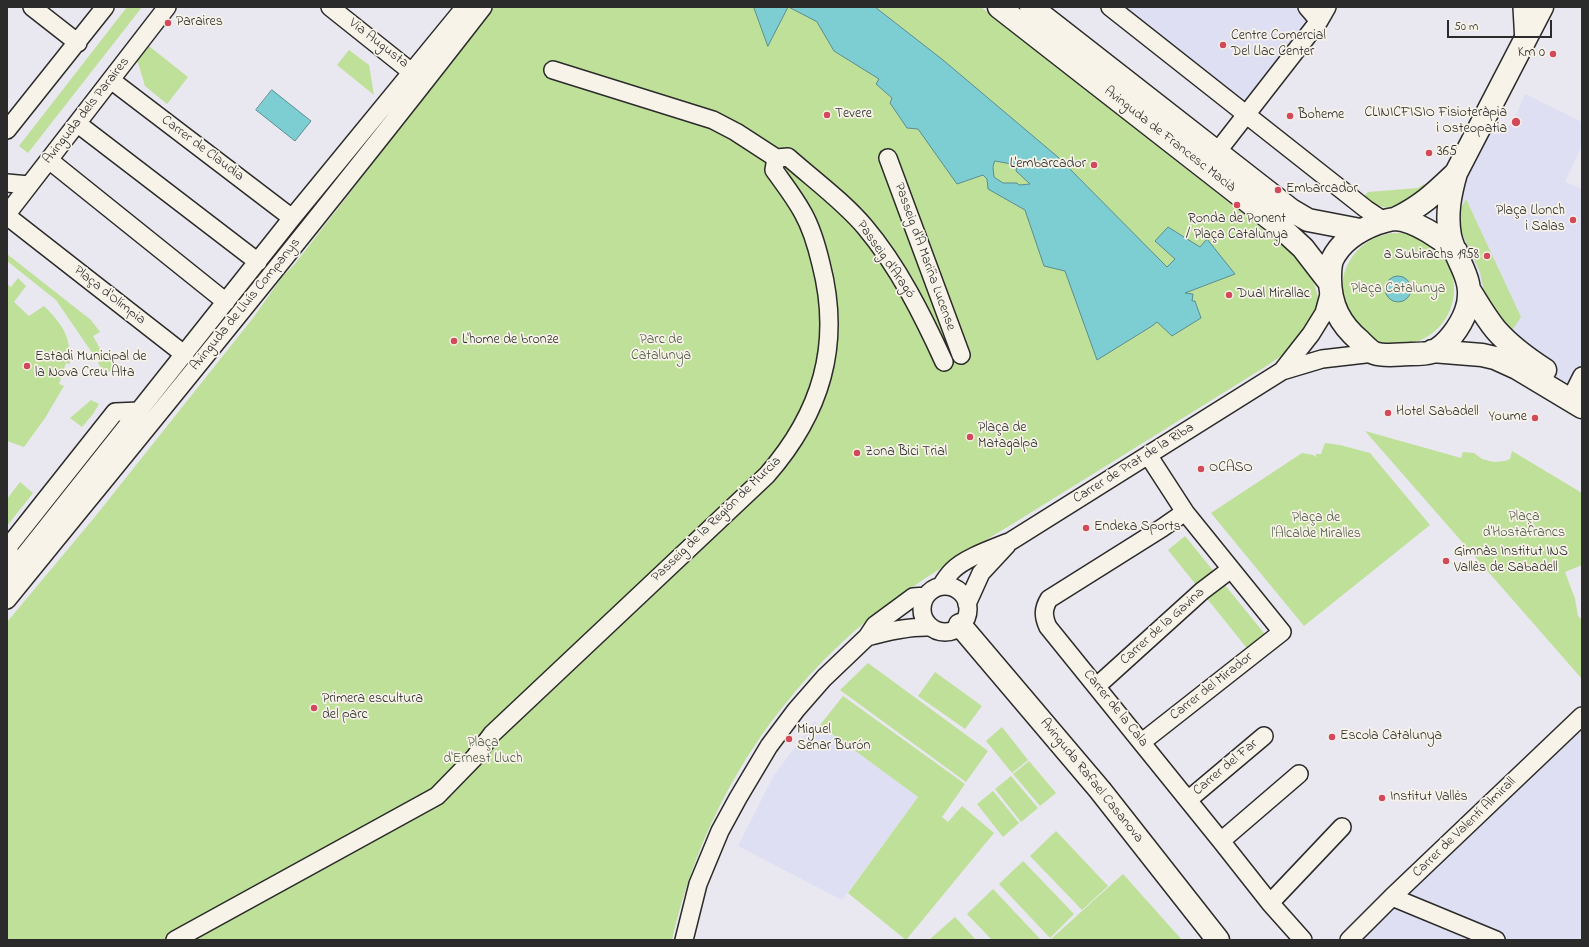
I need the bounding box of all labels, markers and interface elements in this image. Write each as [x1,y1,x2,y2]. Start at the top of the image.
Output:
scale bar [1449,12,1554,38]
place label: Paraires [176,15,223,31]
street label: Via Augusta [345,15,411,73]
marker: Paraires [163,18,173,28]
text: 50 m [1454,18,1478,36]
place label: Centre Comercial Del Llac Center [1231,29,1326,62]
marker: Centre Comercial Del Llac Center [1218,40,1228,50]
place label: Km 0 [1518,46,1545,62]
marker: Km 0 [1548,49,1558,59]
street label: Avinguda dels Paraires [40,54,134,168]
street label: Avinguda de Francesc Macià [1100,83,1238,197]
place label: CLINICFISIO Fisioteràpia i Osteopatia [1364,106,1507,138]
place label: Tevere [835,107,872,123]
place label: Boheme [1298,108,1344,124]
marker: Tevere [822,110,832,120]
marker: Boheme [1285,111,1295,121]
street label: Carrer de Claudia [157,112,247,186]
marker: CLINICFISIO Fisioteràpia i Osteopatia [1510,116,1522,128]
place label: 365 [1437,145,1457,161]
marker: 365 [1424,148,1434,158]
place label: L'embarcador [1010,157,1086,173]
marker: L'embarcador [1089,160,1099,170]
street label: Passeig d'A Mariña Lucense [889,181,959,333]
place label: Embarcador [1286,182,1358,198]
marker: Embarcador [1273,185,1283,195]
marker: Ronda de Ponent / Plaça Catalunya [1232,200,1242,210]
place label: Plaça Llonch i Salas [1496,204,1565,236]
place label: Ronda de Ponent / Plaça Catalunya [1186,212,1288,244]
marker: Plaça Llonch i Salas [1568,215,1578,225]
street label: Passeig d'Aragó [852,218,918,302]
street label: Avinguda de Lluís Companys [187,235,305,375]
place label: a Subirachs 1958 [1384,248,1479,264]
marker: a Subirachs 1958 [1482,251,1492,261]
street label: Plaça d'Olímpia [70,263,148,329]
park label: Plaça Catalunya [1351,282,1445,298]
place label: Dual Mirallac [1237,287,1310,303]
marker: Dual Mirallac [1224,290,1234,300]
place label: L'home de bronze [462,333,559,349]
park label: Parc de Catalunya [631,333,691,366]
marker: L'home de bronze [449,336,459,346]
place label: Estadi Municipal de la Nova Creu Alta [35,350,147,382]
marker: Estadi Municipal de la Nova Creu Alta [22,361,32,371]
place label: Hotel Sabadell [1396,405,1479,421]
marker: Hotel Sabadell [1383,408,1393,418]
place label: Youme [1489,410,1527,426]
marker: Youme [1530,413,1540,423]
street label: Carrer de Prat de la Riba [1070,420,1198,508]
place label: Plaça de Matagalpa [978,421,1038,454]
marker: Plaça de Matagalpa [965,432,975,442]
place label: Zona Bici Trial [865,445,947,461]
marker: Zona Bici Trial [852,448,862,458]
street label: Passeig de la Región de Murcia [649,454,785,586]
place label: OCASO [1209,461,1253,477]
marker: OCASO [1196,464,1206,474]
park label: Plaça d'Hostafrancs [1483,510,1565,542]
park label: Plaça de l'Alcalde Miralles [1271,511,1361,544]
place label: Endeka Sports [1094,520,1181,536]
marker: Endeka Sports [1081,523,1091,533]
place label: Gimnàs Institut INS Vallès de Sabadell [1454,545,1568,578]
marker: Gimnàs Institut INS Vallès de Sabadell [1441,556,1451,566]
street label: Carrer de la Gavina [1117,585,1209,669]
street label: Carrer del Mirador [1167,649,1257,725]
street label: Carrer de la Cala [1079,667,1151,751]
place label: Primera escultura del parc [322,692,423,724]
marker: Primera escultura del parc [309,703,319,713]
street label: Avinguda Rafael Casanova [1036,715,1146,847]
place label: Miguel Senar Burón [797,723,870,756]
place label: Escola Catalunya [1340,729,1442,745]
marker: Escola Catalunya [1327,732,1337,742]
marker: Miguel Senar Burón [784,734,794,744]
park label: Plaça d'Ernest Lluch [443,736,523,768]
street label: Carrer del Far [1190,736,1262,800]
street label: Carrer de Valentí Almirall [1410,774,1520,882]
place label: Institut Vallès [1390,790,1468,806]
marker: Institut Vallès [1377,793,1387,803]

